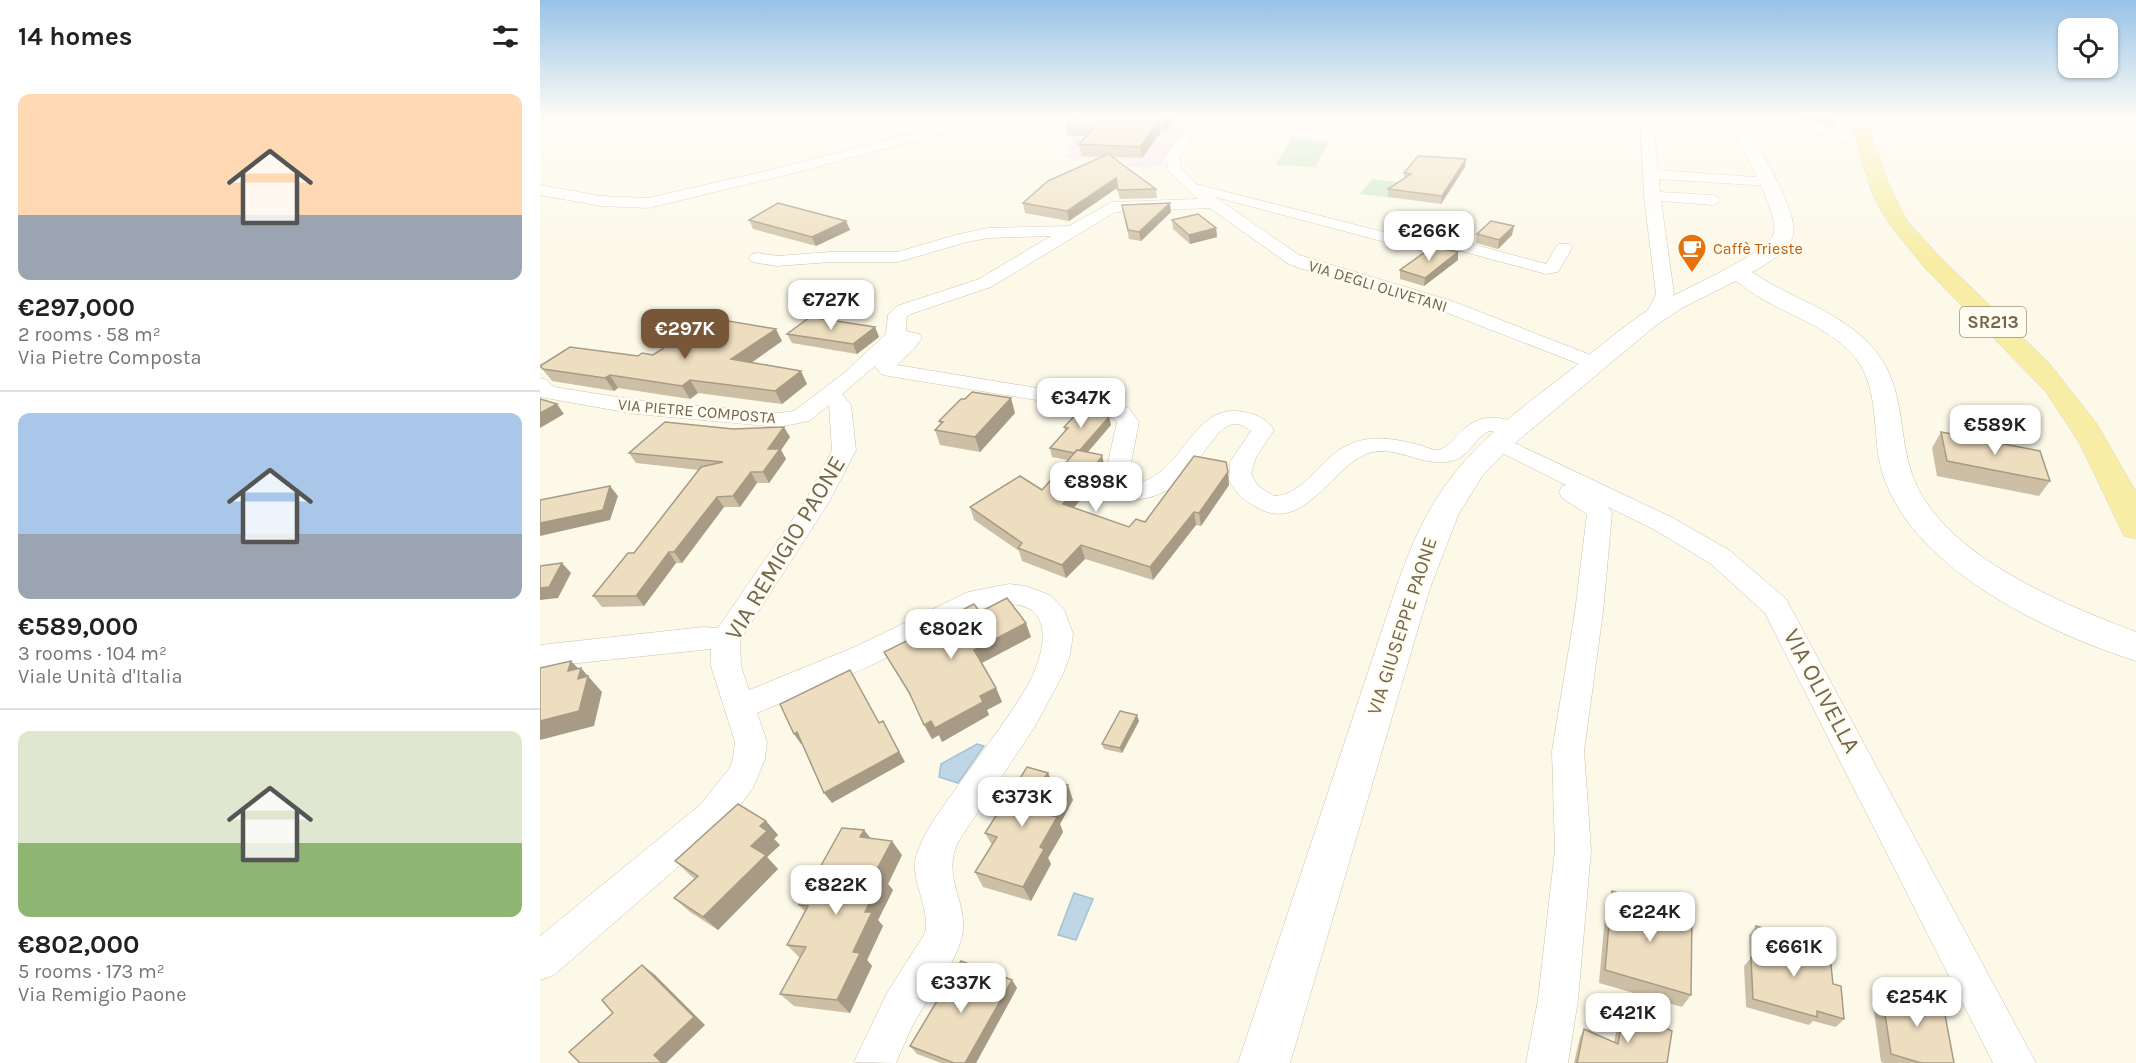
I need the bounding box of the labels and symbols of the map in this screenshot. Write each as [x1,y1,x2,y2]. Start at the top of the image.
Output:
pin: €266K [1387,211,1471,262]
cafe icon: Caffè Trieste [1676,232,1708,274]
place label: Caffè Trieste [1713,239,1803,258]
street label: VIA DEGLI OLIVETANI [1306,256,1450,316]
pin: €727K [789,280,873,331]
road number: SR213 [1960,307,2026,337]
pin: €297K [643,309,727,360]
pin: €347K [1039,378,1123,429]
street label: VIA PIETRE COMPOSTA [617,395,777,427]
pin: €589K [1953,405,2037,456]
street label: VIA REMIGIO PAONE [719,451,851,645]
pin: €898K [1054,462,1138,513]
street label: VIA GIUSEPPE PAONE [1362,534,1442,718]
pin: €802K [909,609,993,660]
street label: VIA OLIVELLA [1778,624,1866,758]
pin: €373K [980,777,1064,828]
pin: €822K [794,865,878,916]
pin: €224K [1608,892,1692,943]
pin: €661K [1752,927,1836,978]
pin: €337K [919,963,1003,1014]
pin: €254K [1875,977,1959,1028]
pin: €421K [1586,993,1670,1044]

